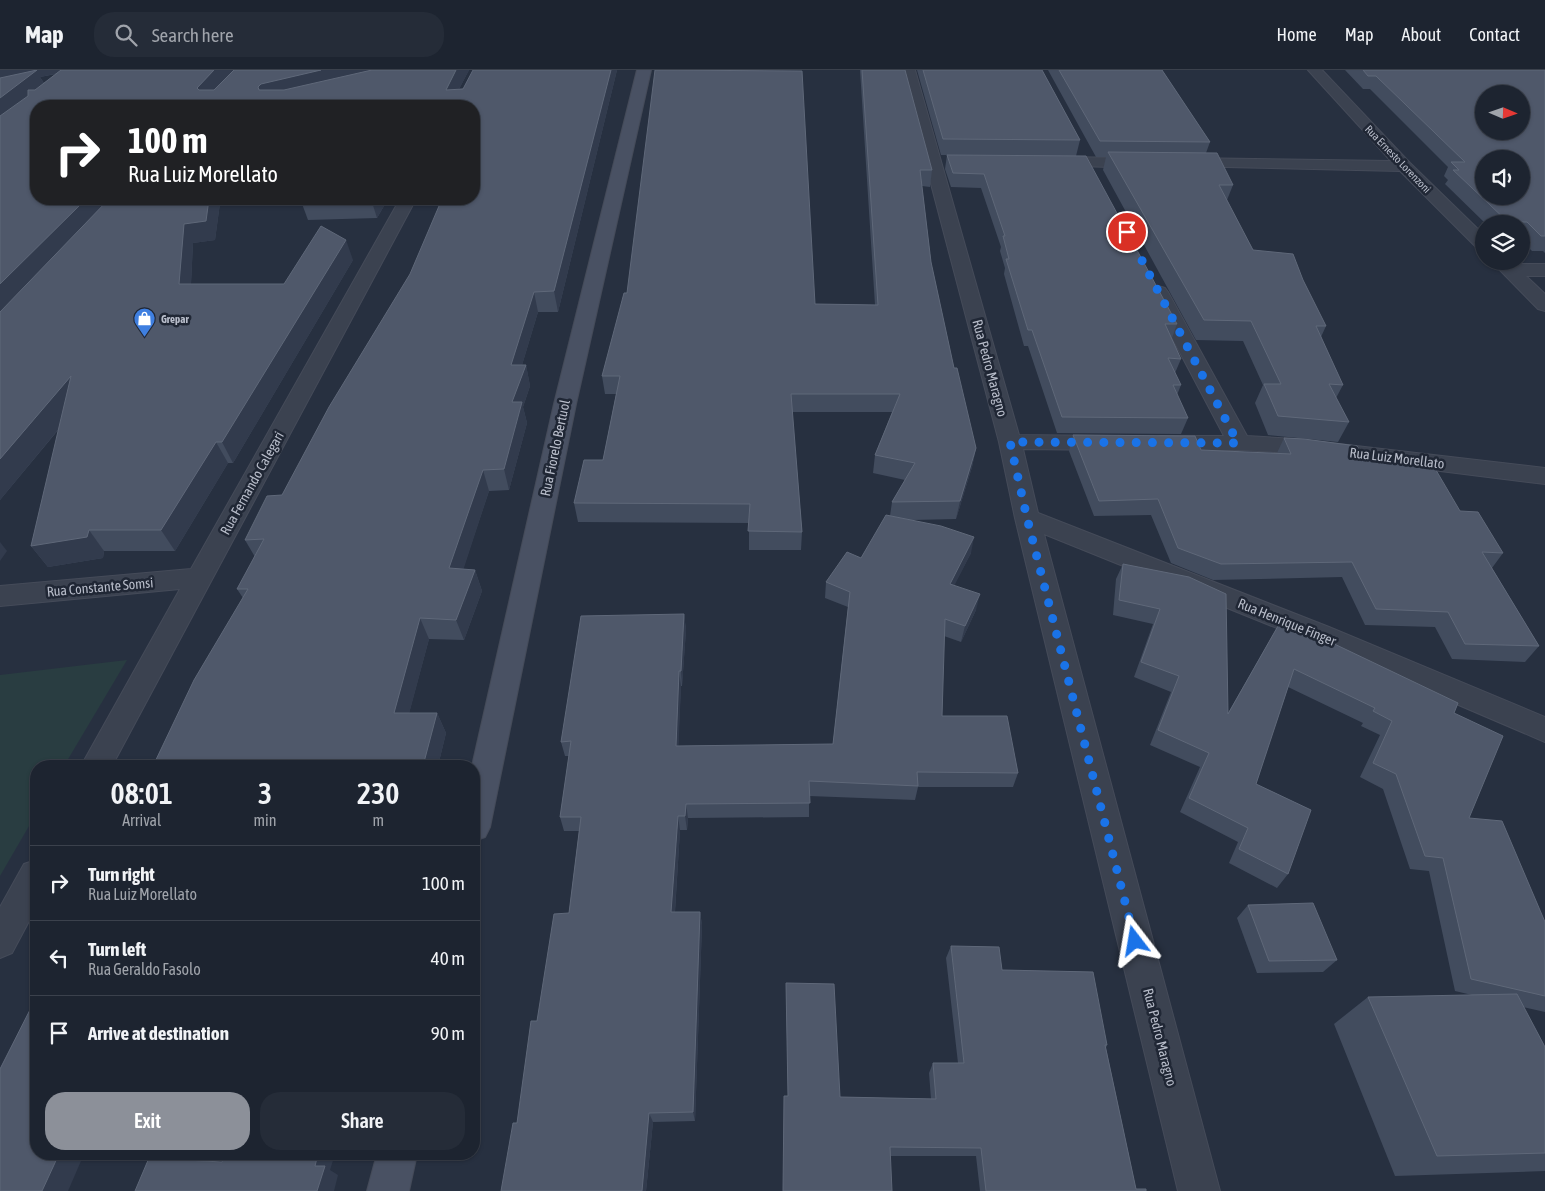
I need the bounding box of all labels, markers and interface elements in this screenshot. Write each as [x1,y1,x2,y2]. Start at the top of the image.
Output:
search box [94,12,444,57]
text: Map [25,21,64,48]
icon: search [112,21,140,49]
text: Search here [152,24,234,46]
text: Home [1277,24,1317,45]
text: Map [1345,24,1374,45]
text: About [1402,24,1441,45]
text: Contact [1469,24,1520,45]
north arrow [1475,85,1530,140]
map controls [1475,85,1530,270]
icon: right [45,120,110,185]
text: 100 m [128,120,207,160]
street label: Rua Ernesto Lorenzoni [1363,123,1433,195]
button: sound [1475,150,1530,205]
text: Rua Luiz Morellato [128,161,278,187]
pin [1106,211,1148,253]
button: layers [1475,215,1530,270]
icon: arrive [1113,218,1141,246]
shop icon: Grepar [133,307,157,338]
place label: Grepar [161,313,189,325]
street label: Rua Pedro Maragno [969,318,1011,418]
street label: Rua Fiorelo Bertuol [537,398,573,498]
street label: Rua Fernando Calegari [217,429,287,537]
street label: Rua Luiz Morellato [1349,444,1445,472]
street label: Rua Constante Somsi [46,574,154,600]
street label: Rua Henrique Finger [1236,595,1339,649]
text: 08:01 [111,776,173,810]
text: 3 [258,776,272,810]
text: 230 [357,776,399,810]
text: Arrival [122,811,161,829]
text: min [254,811,277,829]
text: m [372,811,384,829]
text: Turn right [88,863,155,885]
icon: right [45,869,73,897]
text: 100 m [422,872,465,894]
text: Rua Luiz Morellato [88,885,197,903]
position arrow [1108,914,1160,966]
text: Turn left [88,938,146,960]
icon: left [45,944,73,972]
text: 40 m [431,947,465,969]
text: Rua Geraldo Fasolo [88,960,201,978]
street label: Rua Pedro Maragno [1140,986,1180,1088]
icon: arrive [45,1019,73,1047]
text: Arrive at destination [88,1022,229,1044]
text: 90 m [431,1022,465,1044]
button: Exit [45,1092,250,1150]
button: Share [260,1092,465,1150]

